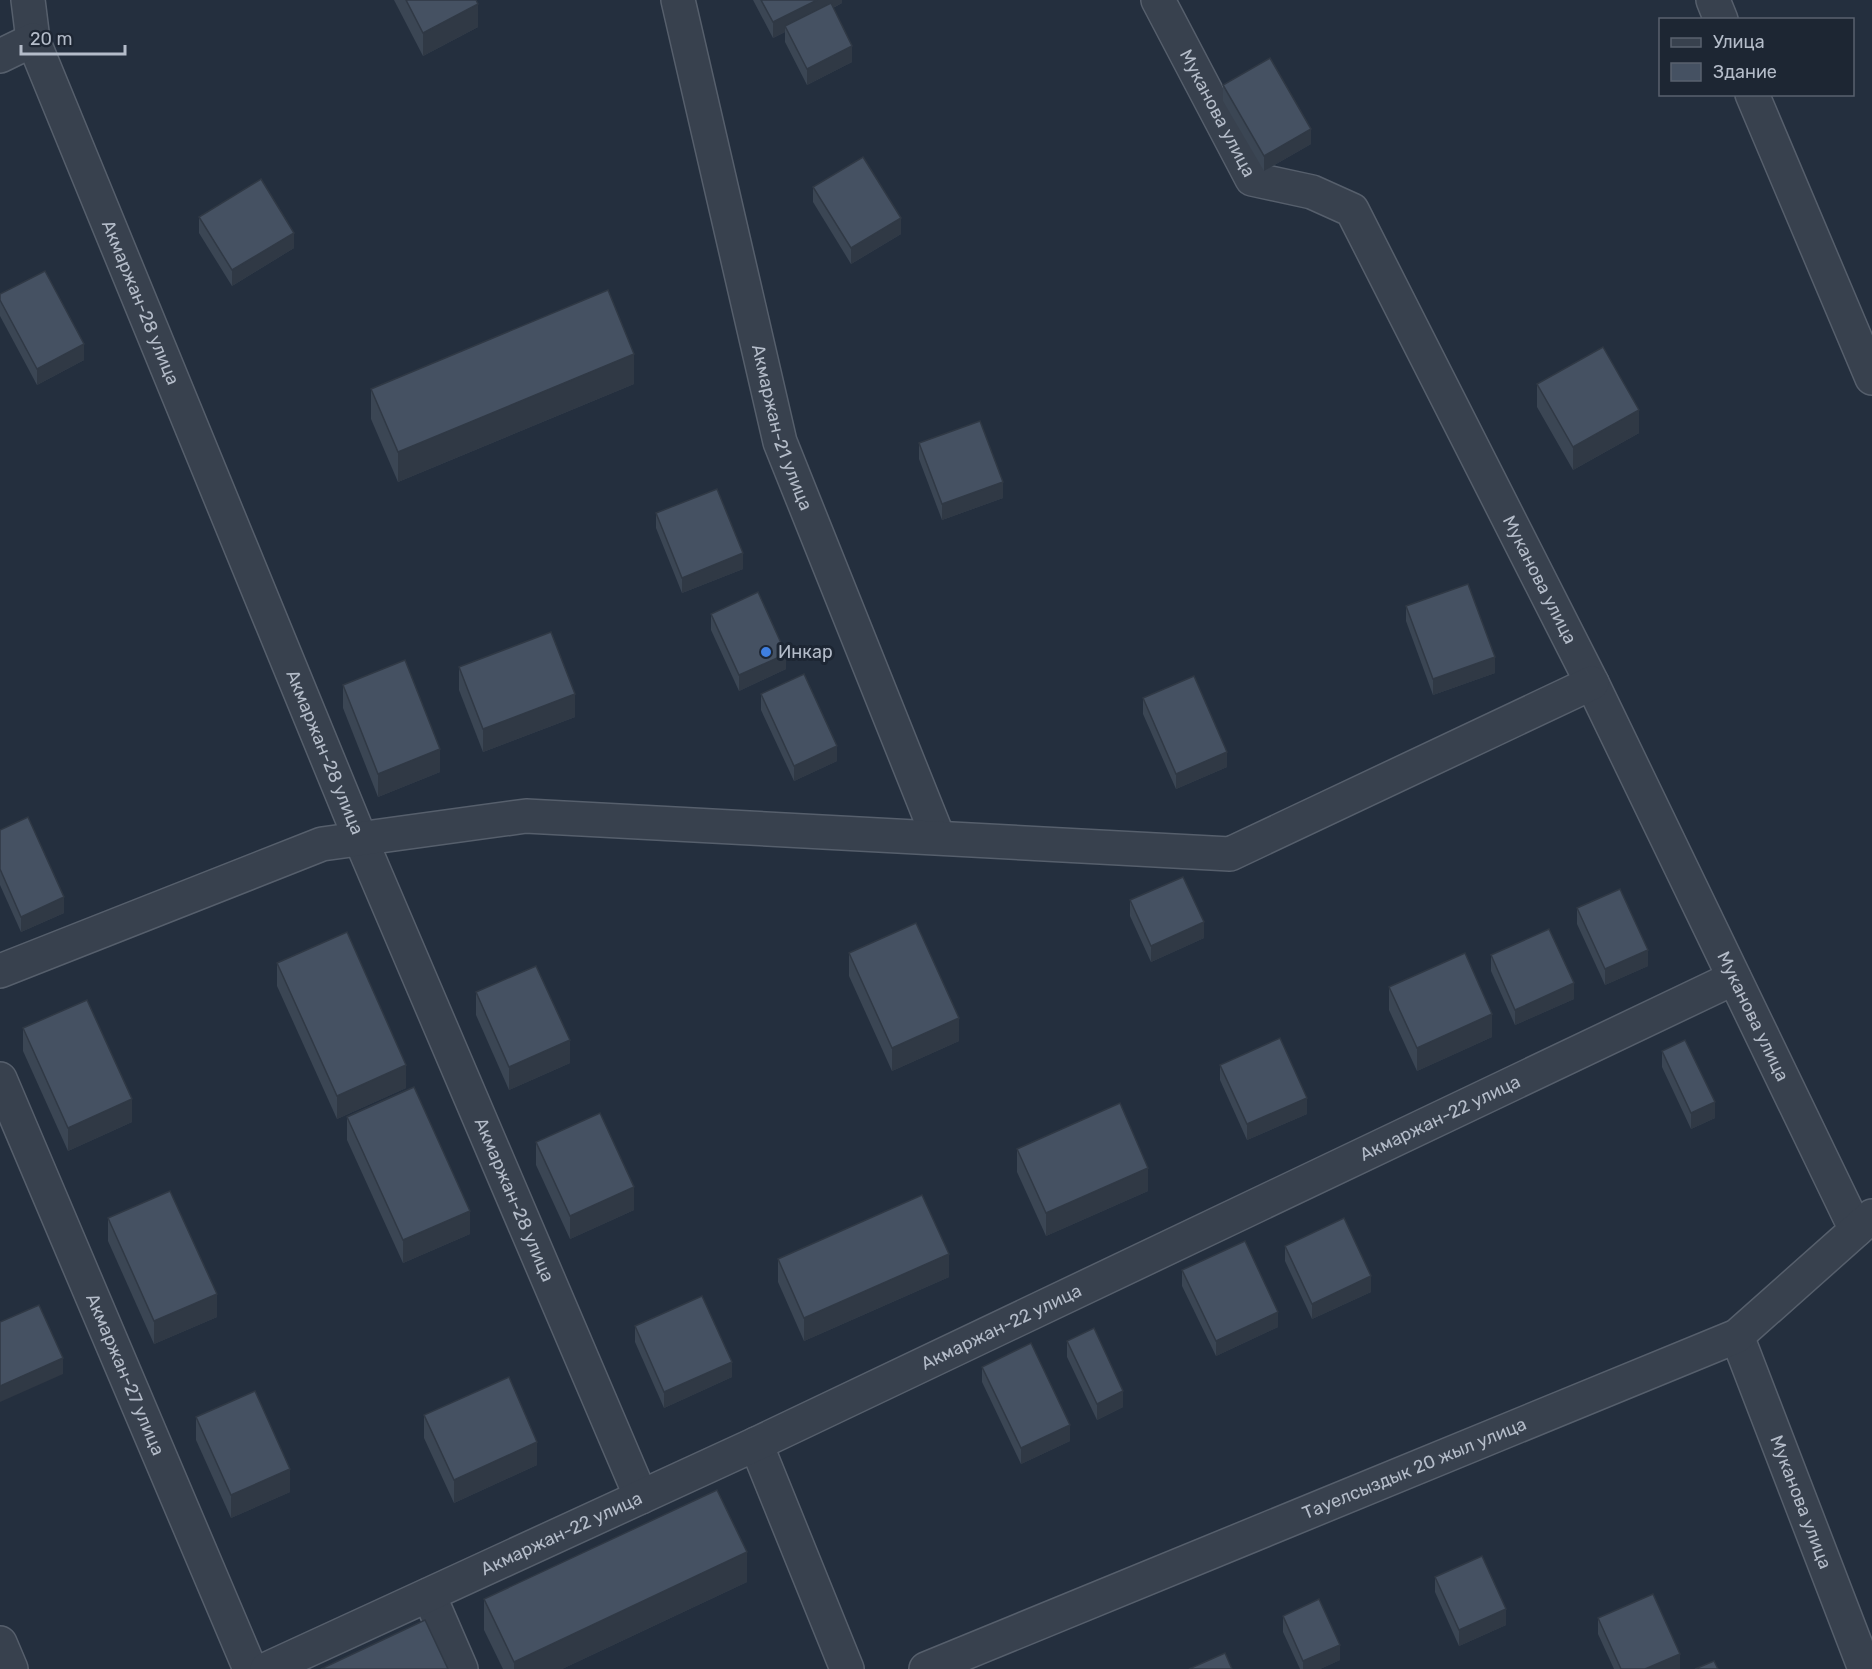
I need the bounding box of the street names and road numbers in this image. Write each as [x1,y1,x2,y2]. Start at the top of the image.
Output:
street label: Муканова улица [1175,46,1260,181]
street label: Акмаржан-28 улица [97,217,184,388]
street label: Акмаржан-21 улица [747,342,817,514]
street label: Муканова улица [1498,512,1581,648]
street label: Акмаржан-28 улица [281,667,368,838]
street label: Муканова улица [1712,948,1794,1085]
street label: Акмаржан-22 улица [1356,1070,1524,1166]
street label: Акмаржан-28 улица [470,1114,559,1285]
street label: Акмаржан-22 улица [917,1279,1085,1375]
street label: Акмаржан-27 улица [81,1290,169,1459]
street label: Тауелсыздык 20 жыл улица [1299,1413,1530,1524]
street label: Муканова улица [1765,1432,1836,1572]
street label: Акмаржан-22 улица [477,1487,646,1580]

